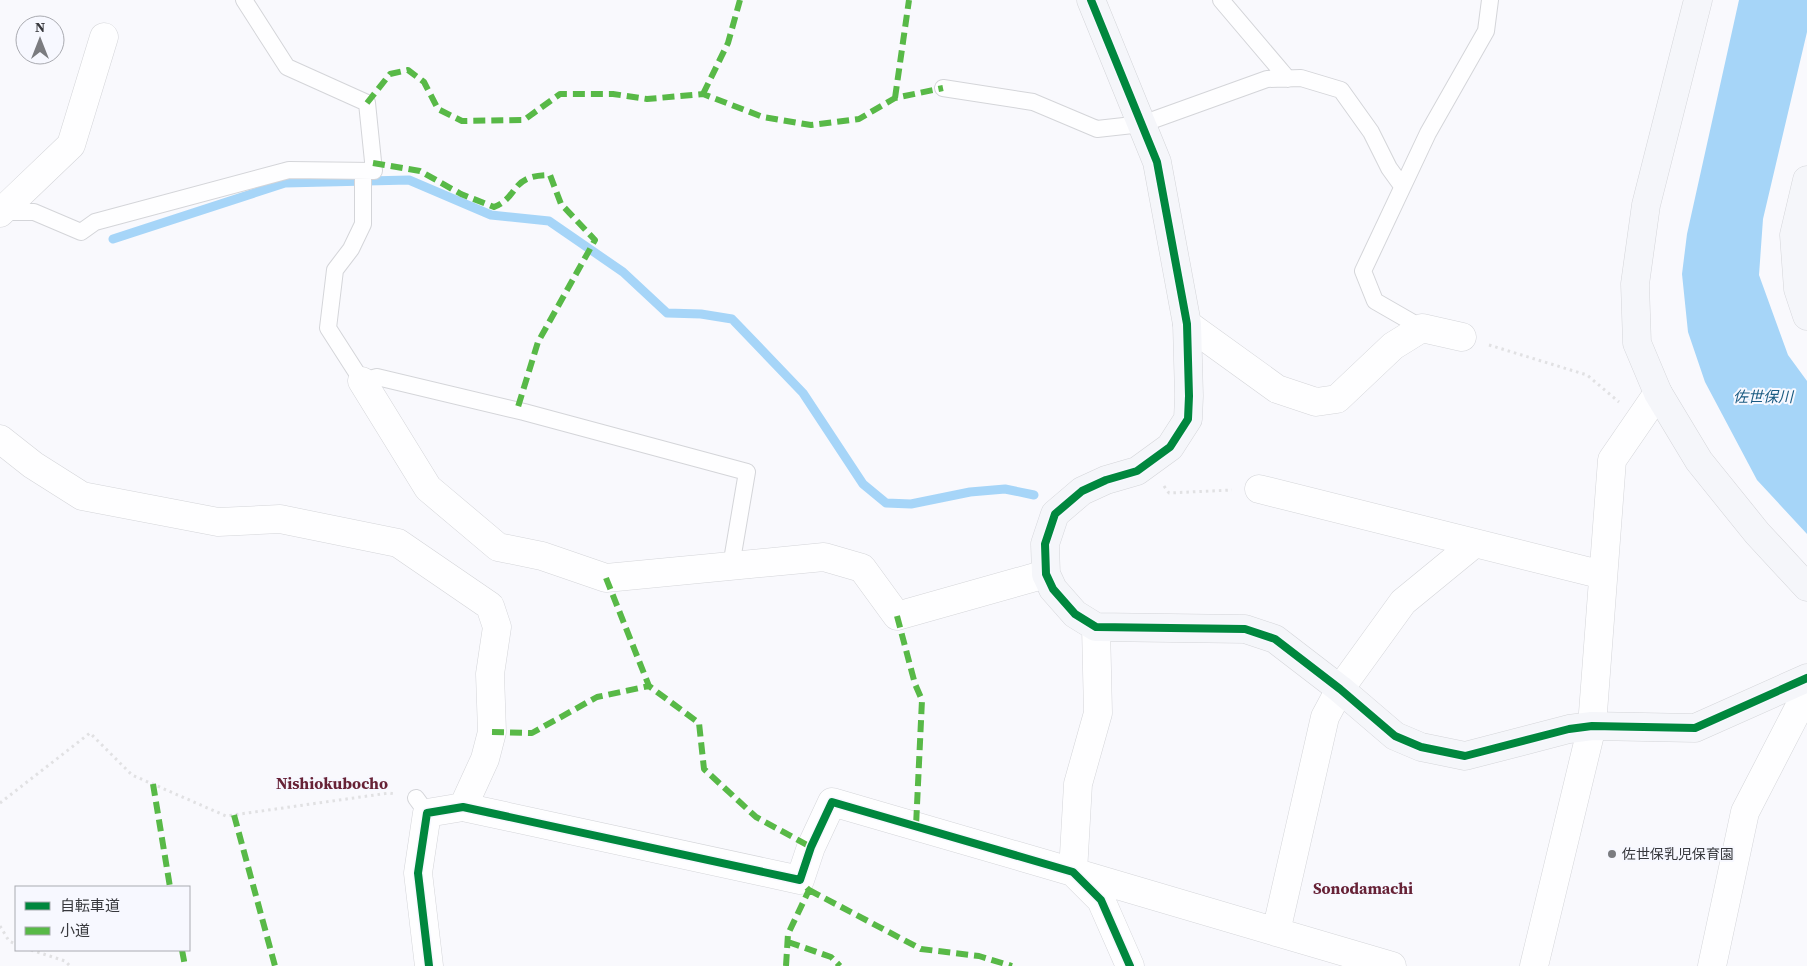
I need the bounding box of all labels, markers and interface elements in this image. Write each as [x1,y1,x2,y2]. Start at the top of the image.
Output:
north arrow [15,15,65,65]
text: N [35,17,45,37]
water label: 佐世保川 [1733,386,1795,407]
district label: Nishiokubocho [276,772,388,794]
place label: 佐世保乳児保育園 [1622,844,1734,864]
marker: 佐世保乳児保育園 [1606,848,1618,860]
district label: Sonodamachi [1313,877,1413,899]
legend [15,886,190,951]
text: 自転車道 [60,895,120,916]
text: 小道 [60,920,90,941]

